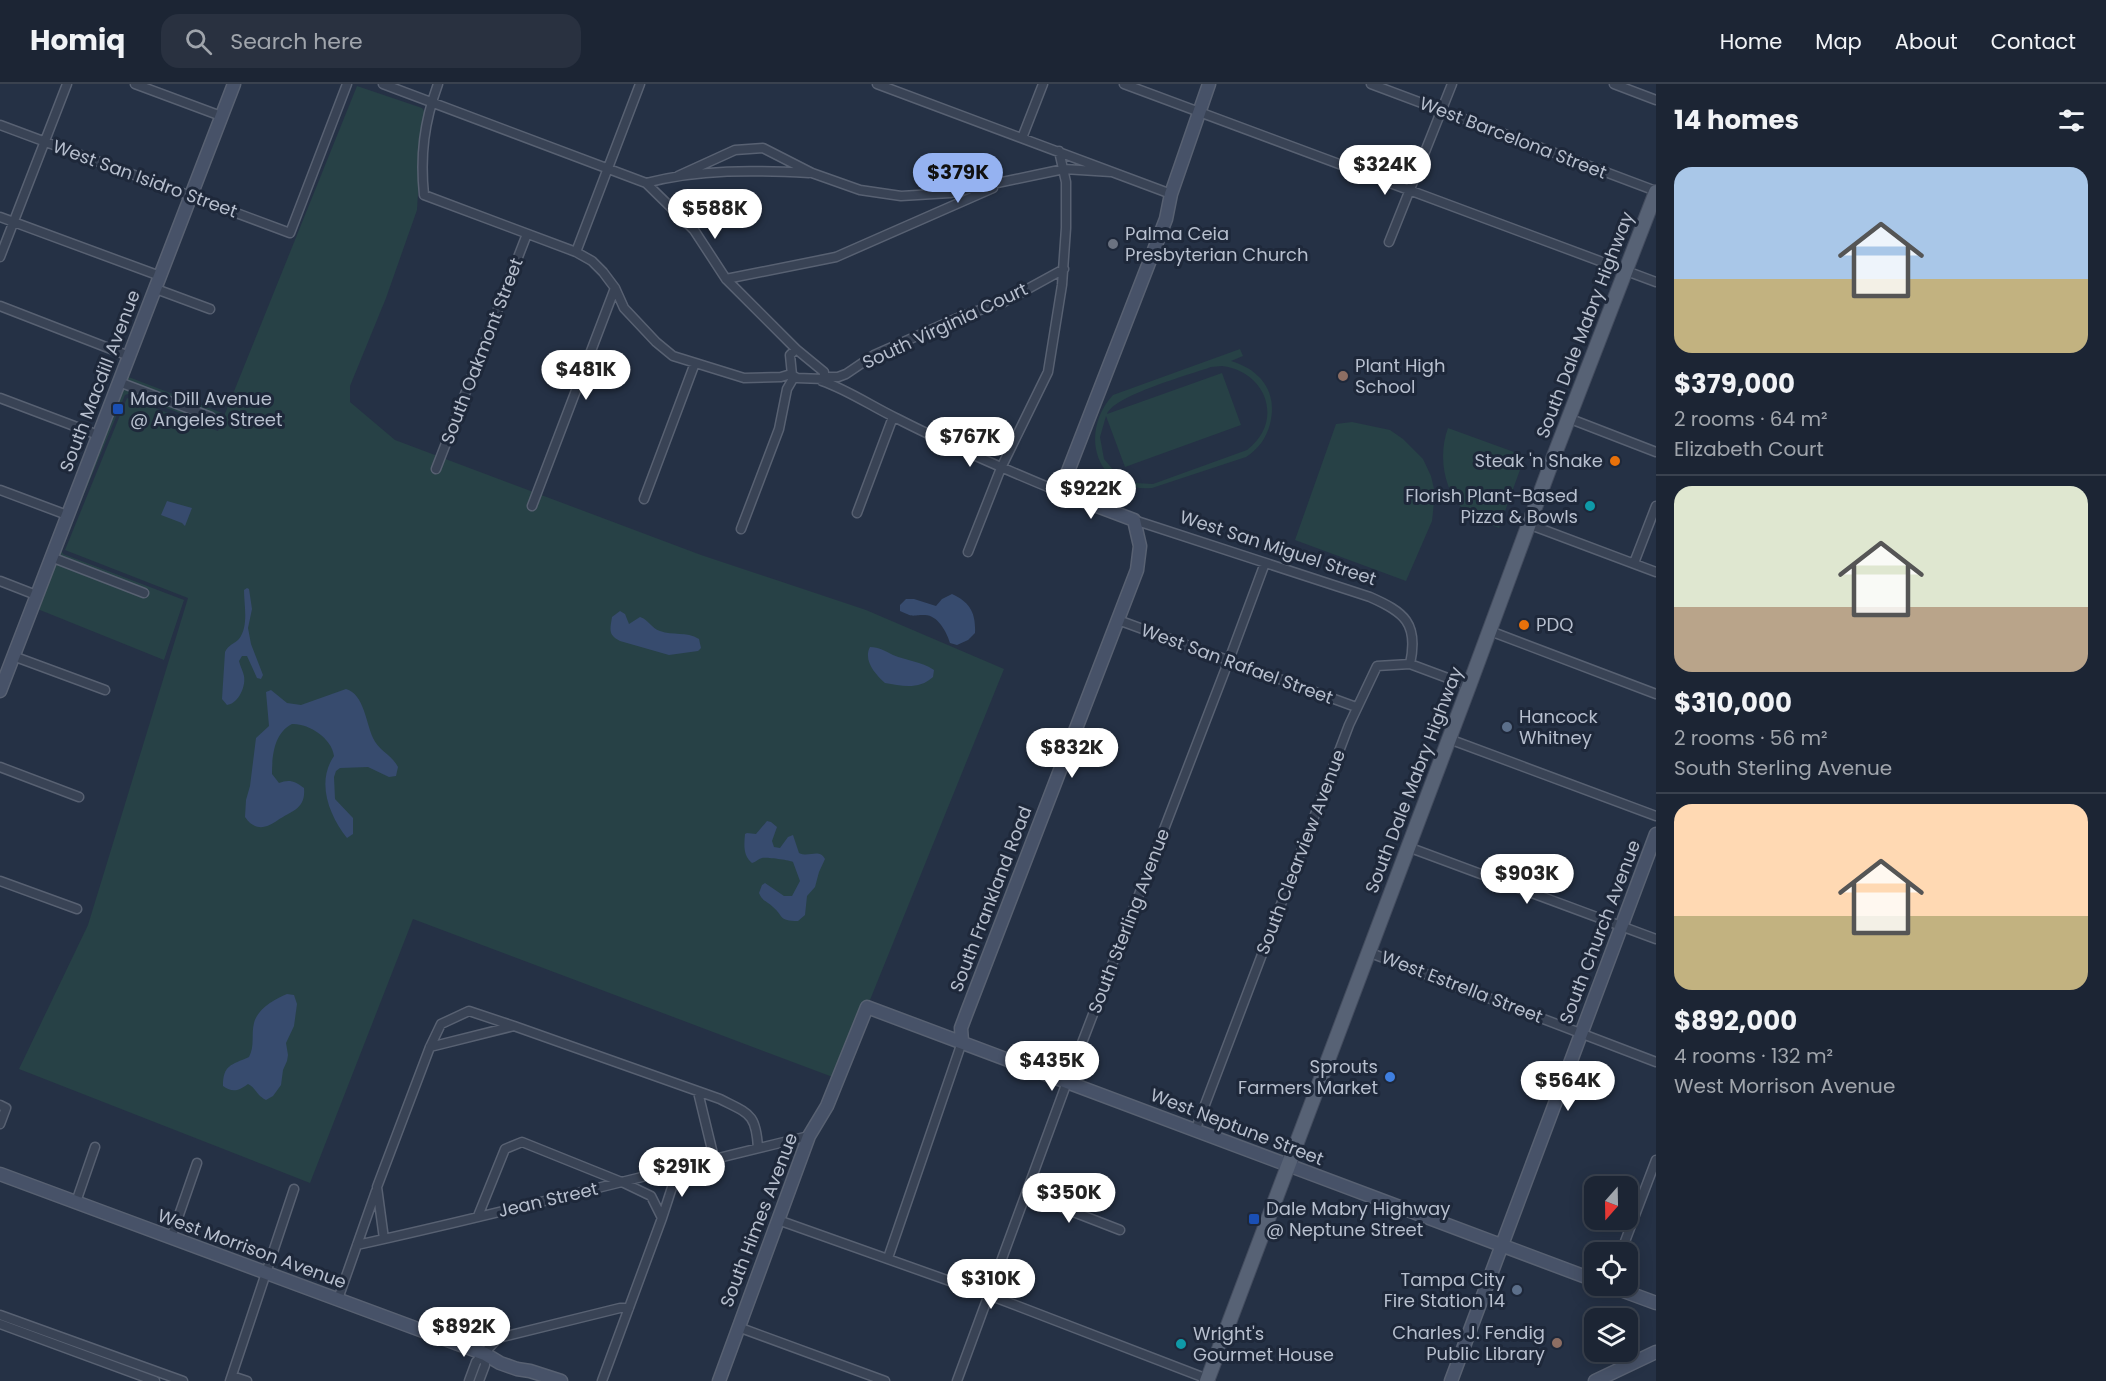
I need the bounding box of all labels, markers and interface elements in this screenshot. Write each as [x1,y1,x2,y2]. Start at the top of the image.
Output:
search box [161,14,581,68]
text: Homiq [30,21,125,60]
icon: search [182,25,215,58]
text: Search here [230,26,363,57]
text: Home [1720,27,1782,56]
text: Map [1815,27,1862,56]
text: About [1895,27,1958,56]
text: Contact [1991,27,2076,56]
street label: West Barcelona Street [1416,90,1610,185]
text: 14 homes [1674,102,1799,138]
icon: filters [2055,104,2088,137]
street label: West San Isidro Street [49,133,241,224]
pin: $324K [1343,145,1427,196]
text: $324K [1353,150,1417,178]
pin: $379K [916,153,1000,204]
text: $379K [927,158,989,186]
pin: $588K [673,189,757,240]
text: $588K [682,194,748,222]
icon: home [1827,206,1935,314]
street label: South Dale Mabry Highway [1530,208,1639,442]
place label: Palma Ceia Presbyterian Church [1125,221,1308,267]
marker: Palma Ceia Presbyterian Church [1106,237,1120,251]
street label: South Oakmont Street [434,254,529,448]
street label: South Virginia Court [858,276,1031,375]
street label: South Macdill Avenue [53,286,146,475]
pin: $481K [544,350,628,401]
place label: Plant High School [1355,353,1445,399]
text: $481K [555,355,617,383]
text: $379,000 [1674,366,1795,402]
marker: Plant High School [1336,369,1350,383]
place label: Mac Dill Avenue @ Angeles Street [130,386,283,432]
marker: Mac Dill Avenue @ Angeles Street [111,402,125,416]
text: 2 rooms · 64 m² [1674,405,1828,433]
pin: $767K [928,417,1012,468]
text: $767K [939,422,1001,450]
text: Elizabeth Court [1674,435,1824,463]
place label: Steak 'n Shake [1475,448,1603,473]
marker: Steak 'n Shake [1608,454,1622,468]
pin: $922K [1049,469,1133,520]
text: $922K [1060,474,1122,502]
place label: Florish Plant-Based Pizza & Bowls [1405,483,1578,529]
marker: Florish Plant-Based Pizza & Bowls [1583,499,1597,513]
street label: West San Miguel Street [1177,504,1380,591]
icon: home [1827,525,1935,633]
place label: PDQ [1536,612,1573,637]
street label: West San Rafael Street [1138,617,1337,710]
marker: PDQ [1517,618,1531,632]
street label: South Dale Mabry Highway [1359,663,1468,897]
text: $310,000 [1674,685,1792,721]
place label: Hancock Whitney [1519,704,1599,750]
marker: Hancock Whitney [1500,720,1514,734]
text: 2 rooms · 56 m² [1674,724,1828,752]
pin: $832K [1030,728,1114,779]
text: $832K [1040,733,1104,761]
street label: South Clearview Avenue [1250,746,1351,958]
text: South Sterling Avenue [1674,754,1892,782]
street label: South Frankland Road [944,802,1038,995]
street label: South Sterling Avenue [1082,825,1175,1017]
street label: South Church Avenue [1553,836,1646,1027]
icon: home [1827,843,1935,951]
pin: $903K [1485,854,1569,905]
text: $903K [1495,859,1559,887]
street label: West Estrella Street [1378,944,1547,1029]
text: $892,000 [1674,1003,1797,1039]
pin: $435K [1010,1041,1094,1092]
text: 4 rooms · 132 m² [1674,1042,1833,1070]
text: $435K [1019,1046,1085,1074]
place label: Sprouts Farmers Market [1238,1054,1378,1100]
pin: $564K [1526,1061,1610,1112]
text: $564K [1535,1066,1601,1094]
marker: Sprouts Farmers Market [1383,1070,1397,1084]
text: West Morrison Avenue [1674,1072,1895,1100]
street label: West Neptune Street [1147,1082,1327,1171]
street label: South Himes Avenue [714,1129,803,1311]
pin: $291K [640,1147,724,1198]
text: $291K [653,1152,711,1180]
pin: $350K [1027,1173,1111,1224]
street label: Jean Street [495,1176,600,1223]
north arrow [1584,1176,1638,1230]
map controls [1584,1176,1638,1362]
text: $350K [1036,1178,1102,1206]
place label: Dale Mabry Highway @ Neptune Street [1266,1196,1450,1242]
street label: West Morrison Avenue [154,1203,350,1294]
marker: Dale Mabry Highway @ Neptune Street [1247,1212,1261,1226]
button: locate [1584,1242,1638,1296]
pin: $310K [949,1259,1033,1310]
text: $310K [961,1264,1021,1292]
place label: Tampa City Fire Station 14 [1384,1267,1505,1313]
marker: Tampa City Fire Station 14 [1510,1283,1524,1297]
pin: $892K [422,1307,506,1358]
button: layers [1584,1308,1638,1362]
text: $892K [432,1312,496,1340]
place label: Charles J. Fendig Public Library [1392,1320,1545,1366]
place label: Wright's Gourmet House [1193,1321,1334,1367]
marker: Charles J. Fendig Public Library [1550,1336,1564,1350]
marker: Wright's Gourmet House [1174,1337,1188,1351]

